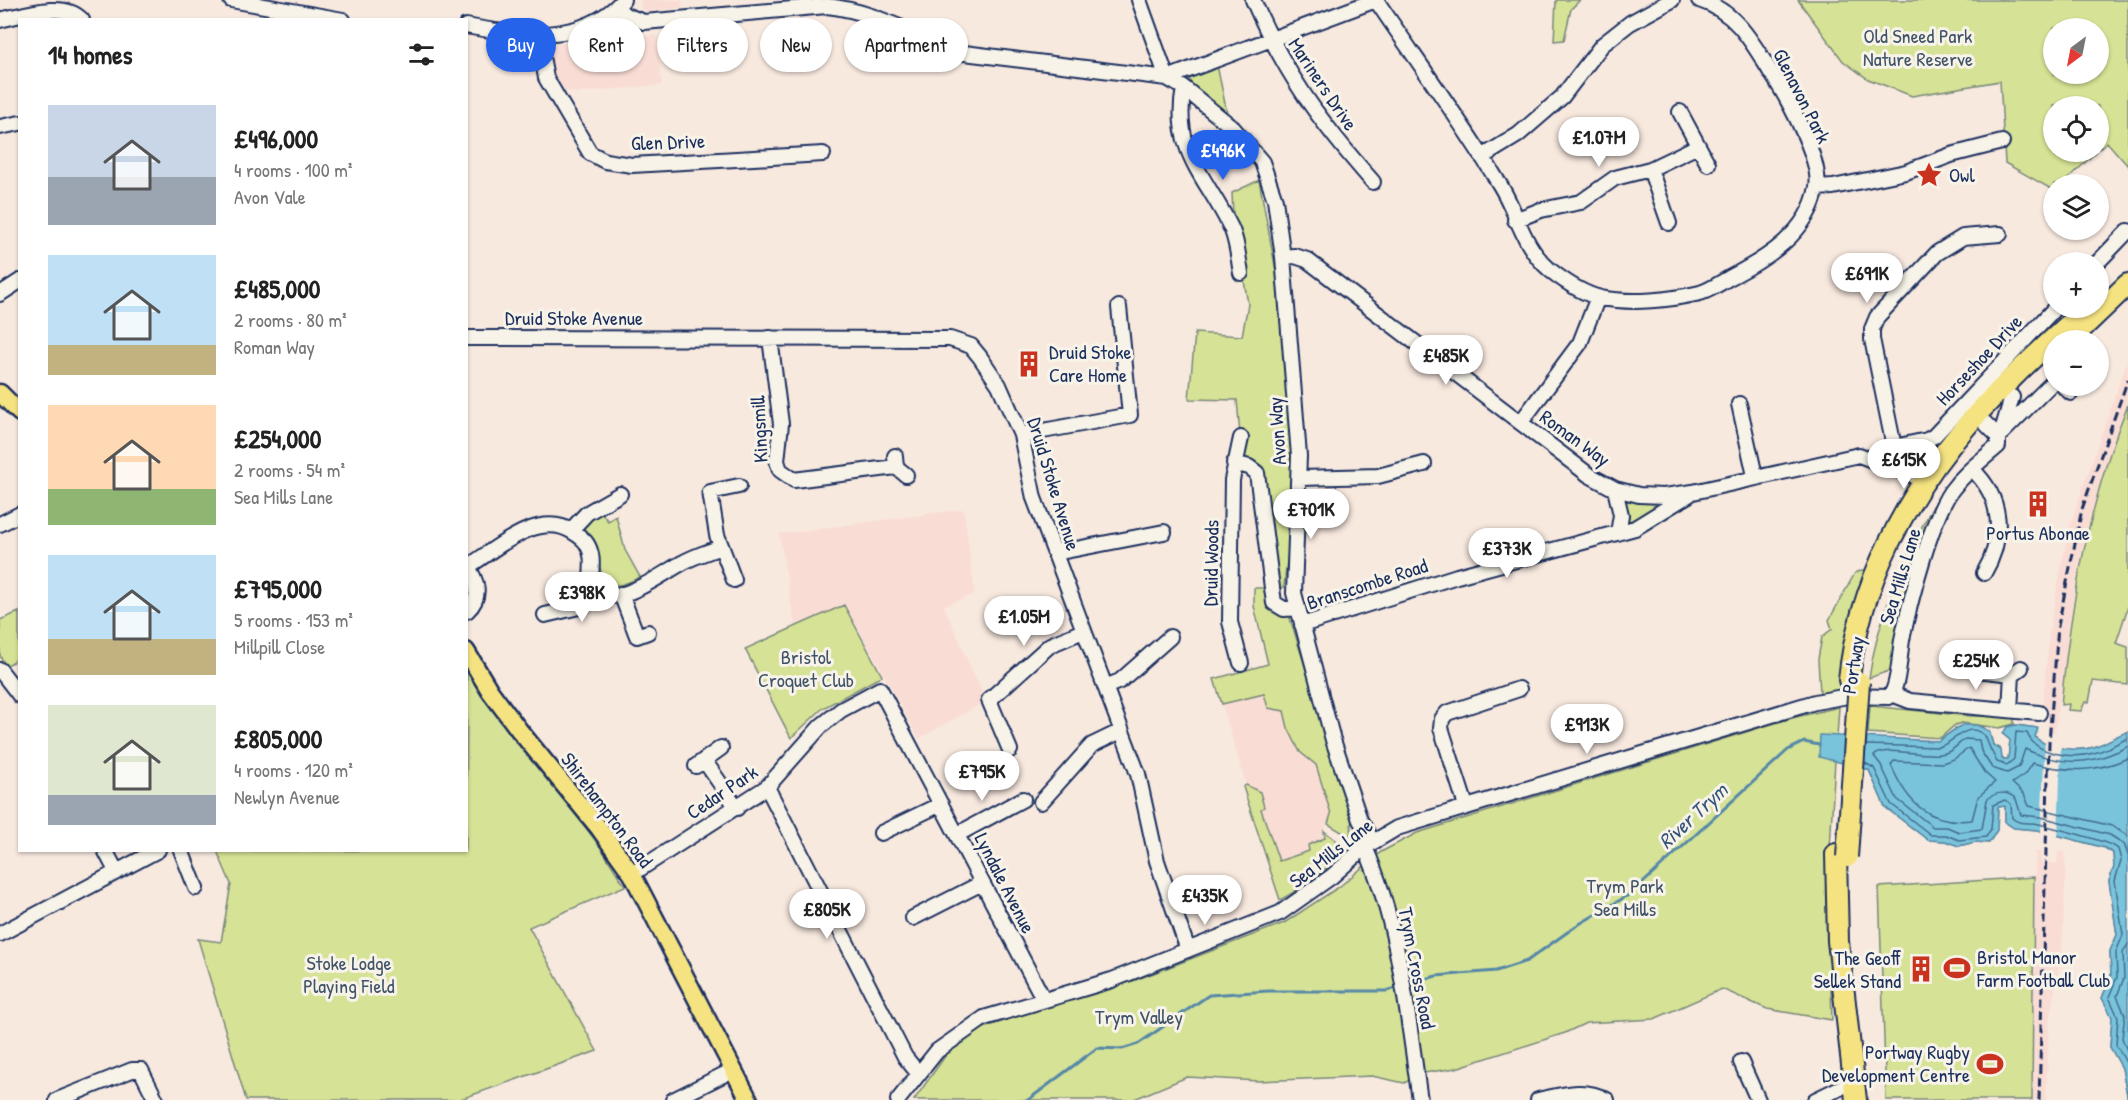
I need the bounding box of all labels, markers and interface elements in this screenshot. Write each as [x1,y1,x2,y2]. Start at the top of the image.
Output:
chip: Buy [486,18,556,72]
chip: Rent [568,18,645,72]
chip: Filters [657,18,748,72]
chip: New [760,18,832,72]
chip: Apartment [844,18,968,72]
north arrow [2043,18,2109,84]
map controls [2043,18,2109,396]
park label: Old Sneed Park Nature Reserve [1863,22,1973,72]
street label: Mariners Drive [1282,32,1364,135]
text: 14 homes [48,37,133,72]
icon: filters [405,38,438,71]
street label: Glenavon Park [1767,44,1838,148]
button: locate [2043,96,2109,162]
pin: £1.07M [1550,117,1648,168]
text: £496,000 [234,121,318,156]
text: £1.07M [1572,123,1626,150]
street label: Glen Drive [630,127,706,156]
icon: home [96,129,168,201]
pin: £496K [1181,130,1265,181]
text: £496K [1201,136,1245,163]
text: 4 rooms · 100 m² [234,156,352,183]
place icon: Owl [1914,160,1944,190]
place label: Owl [1949,161,1975,188]
button: layers [2043,174,2109,240]
text: Avon Vale [234,183,306,210]
button: + [2043,252,2109,318]
pin: £691K [1825,253,1909,304]
text: £691K [1845,259,1889,286]
text: £485,000 [234,271,321,306]
icon: home [96,279,168,351]
street label: Druid Stoke Avenue [505,304,643,331]
text: 2 rooms · 80 m² [234,306,347,333]
street label: Horseshoe Drive [1929,308,2028,411]
button: − [2043,330,2109,396]
text: Roman Way [234,333,315,360]
pin: £485K [1404,335,1488,386]
place label: Druid Stoke Care Home [1049,338,1131,388]
text: £485K [1423,341,1469,368]
building icon: Druid Stoke Care Home [1014,349,1044,379]
street label: Kingsmill [743,394,774,463]
street label: Avon Way [1261,396,1292,466]
street label: Roman Way [1535,403,1616,472]
street label: Druid Stoke Avenue [1021,414,1088,554]
text: £254,000 [234,421,321,456]
icon: home [96,429,168,501]
pin: £615K [1862,439,1946,490]
text: £615K [1881,445,1927,472]
text: 2 rooms · 54 m² [234,456,345,483]
text: Sea Mills Lane [234,483,333,510]
pin: £701K [1269,489,1353,540]
building icon: Portus Abonae [2023,489,2053,519]
text: £701K [1287,495,1335,522]
street label: Druid Woods [1196,519,1225,606]
place label: Portus Abonae [1986,519,2090,546]
street label: Sea Mills Lane [1872,524,1927,627]
pin: £373K [1465,528,1549,579]
text: £373K [1482,534,1532,561]
street label: Branscombe Road [1303,551,1431,616]
text: £795,000 [234,571,322,606]
pin: £398K [540,572,624,623]
text: £398K [559,578,605,605]
icon: home [96,579,168,651]
pin: £1.05M [975,596,1073,647]
text: £1.05M [998,602,1050,629]
text: 5 rooms · 153 m² [234,606,353,633]
text: Millpill Close [234,633,325,660]
street label: Portway [1835,634,1870,696]
pin: £254K [1934,640,2018,691]
park label: Bristol Croquet Club [758,643,854,693]
text: £254K [1953,646,1999,673]
pin: £913K [1545,704,1629,755]
text: £913K [1564,710,1610,737]
text: £805,000 [234,721,322,756]
icon: home [96,729,168,801]
street label: Shirehampton Road [555,747,660,873]
pin: £795K [940,751,1024,802]
text: 4 rooms · 120 m² [234,756,353,783]
text: £795K [958,757,1006,784]
street label: Cedar Park [681,758,763,825]
water label: River Trym [1652,776,1734,855]
text: Newlyn Avenue [234,783,340,810]
street label: Sea Mills Lane [1283,811,1378,894]
street label: Lyndale Avenue [969,828,1042,938]
park label: Trym Park Sea Mills [1586,872,1664,922]
pin: £435K [1163,875,1247,926]
text: £435K [1182,881,1228,908]
pin: £805K [785,889,869,940]
text: £805K [803,895,851,922]
street label: Trym Cross Road [1392,905,1443,1031]
place label: Bristol Manor Farm Football Club [1976,943,2111,993]
place label: The Geoff Sellek Stand [1814,944,1901,994]
park label: Stoke Lodge Playing Field [303,949,395,999]
sports icon: Bristol Manor Farm Football Club [1942,953,1972,983]
building icon: The Geoff Sellek Stand [1906,954,1936,984]
park label: Trym Valley [1095,1003,1183,1030]
place label: Portway Rugby Development Centre [1822,1038,1970,1088]
sports icon: Portway Rugby Development Centre [1975,1049,2005,1079]

